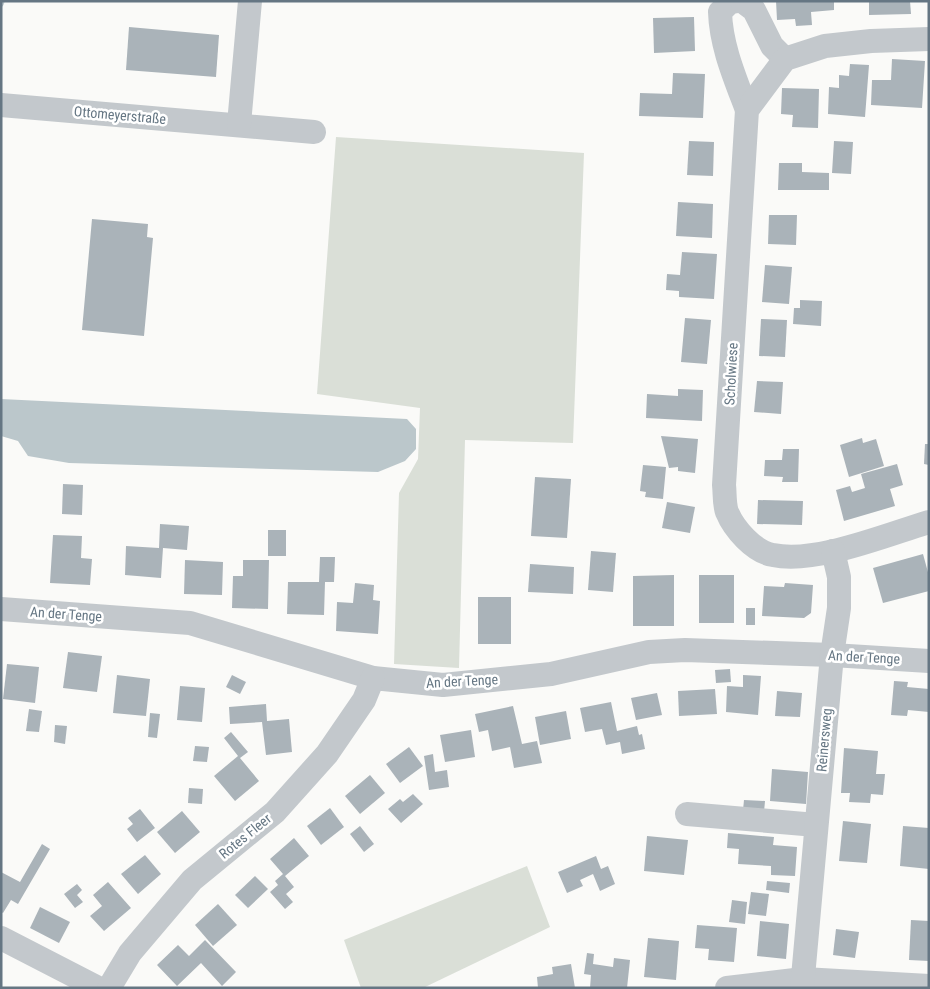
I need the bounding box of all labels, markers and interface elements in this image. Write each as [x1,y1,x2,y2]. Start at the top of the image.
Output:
street label: Ottomeyerstraße [73,103,167,127]
street label: Scholwiese [721,342,741,406]
street label: An der Tenge [29,604,103,625]
street label: An der Tenge [828,647,901,667]
street label: An der Tenge [426,671,499,691]
street label: Reinersweg [813,708,835,772]
street label: Rotes Fleer [216,810,274,862]

